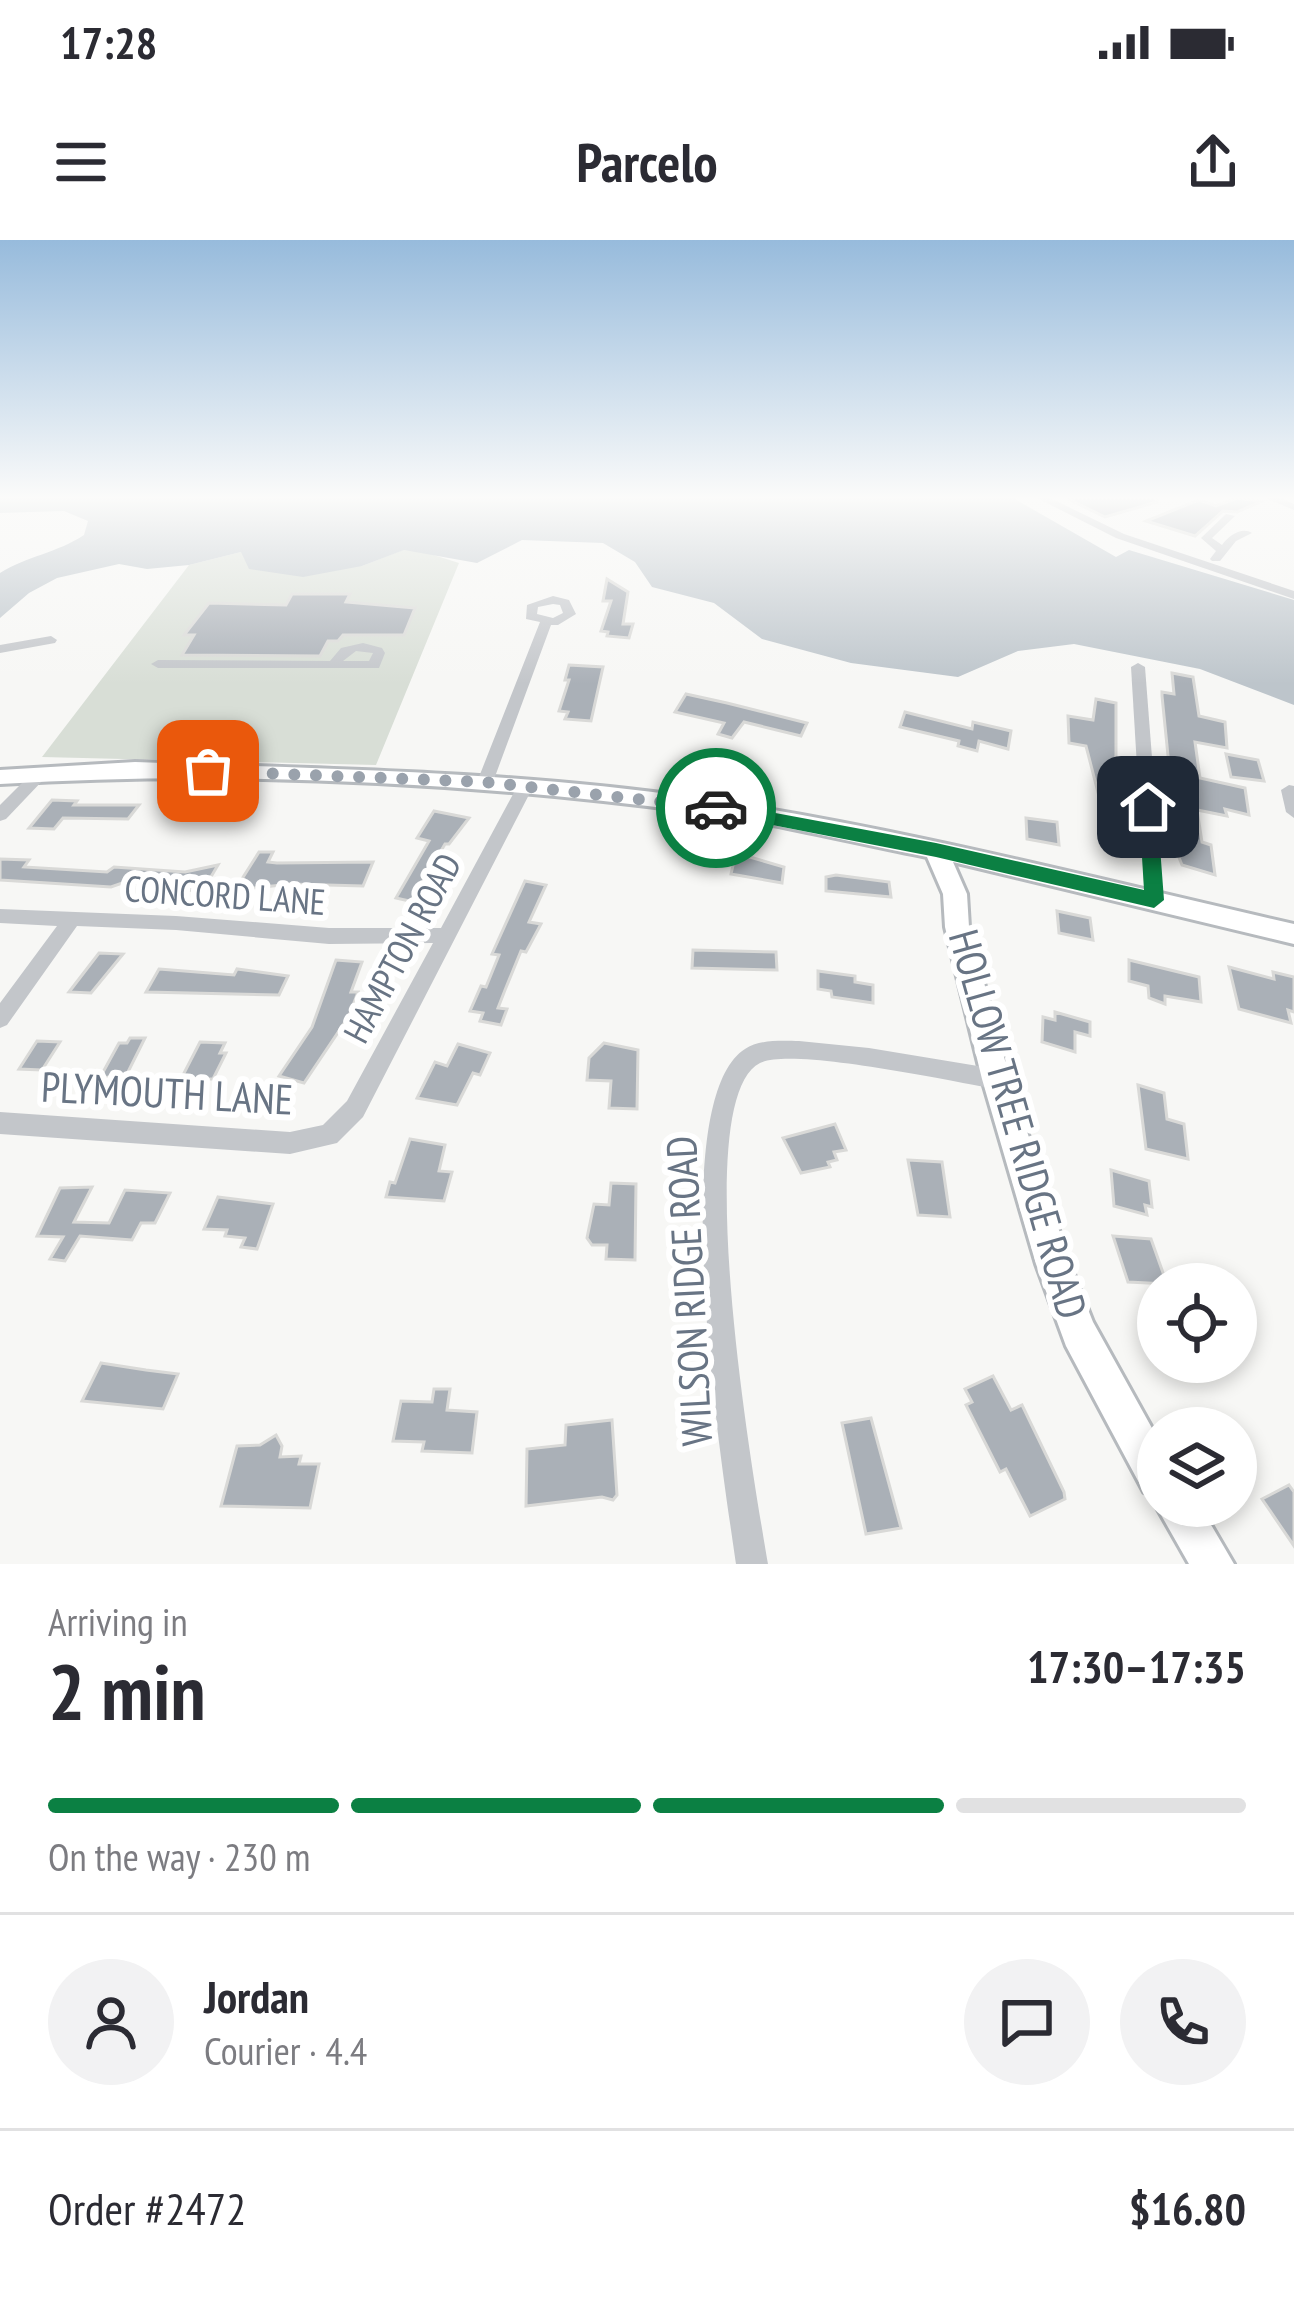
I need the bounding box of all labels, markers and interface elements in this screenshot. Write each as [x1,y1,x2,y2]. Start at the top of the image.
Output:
text: 17:28 [60,13,157,71]
text: Parcelo [576,127,718,197]
icon: menu [48,129,114,195]
icon: share [1180,129,1246,195]
pin [157,720,259,822]
icon: bag [175,738,241,804]
courier [656,748,776,868]
pin [1097,756,1199,858]
icon: home [1115,774,1181,840]
icon: car [683,775,749,841]
street label: HAMPTON ROAD [332,845,471,1051]
street label: CONCORD LANE [123,864,327,925]
street label: HOLLOW TREE RIDGE ROAD [937,923,1100,1325]
street label: PLYMOUTH LANE [40,1058,294,1127]
street label: WILSON RIDGE ROAD [653,1134,724,1448]
map controls [1137,1263,1257,1527]
button: locate [1137,1263,1257,1383]
button: layers [1137,1407,1257,1527]
text: Arriving in [48,1596,188,1647]
text: 17:30–17:35 [1027,1637,1246,1695]
text: 2 min [48,1641,206,1742]
text: On the way · 230 m [48,1831,310,1882]
button: person [48,1959,174,2085]
button: chat [964,1959,1090,2085]
button: phone [1120,1959,1246,2085]
text: Jordan [204,1967,309,2025]
text: Courier · 4.4 [204,2025,367,2076]
text: Order #2472 [48,2179,246,2237]
text: $16.80 [1129,2179,1246,2237]

